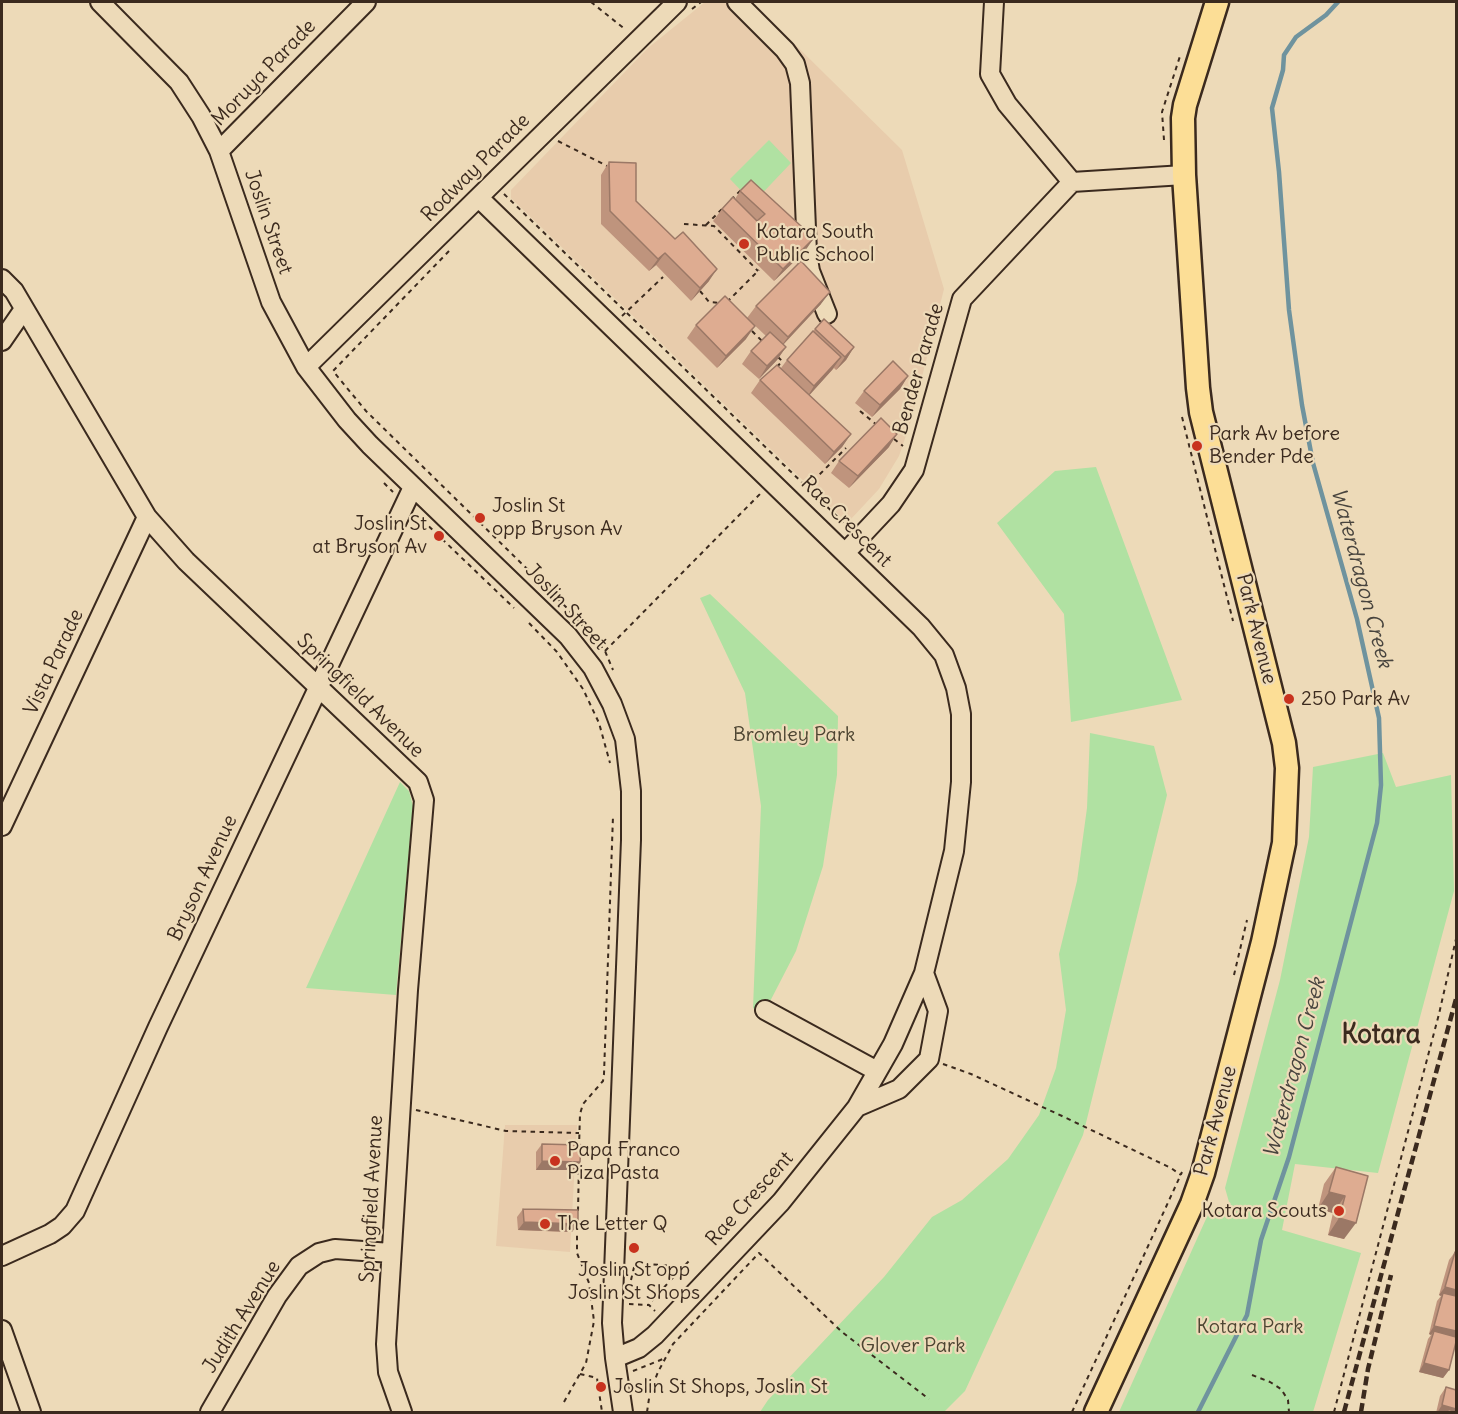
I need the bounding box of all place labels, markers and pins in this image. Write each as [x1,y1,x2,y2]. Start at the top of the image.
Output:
place label: Kotara South Public School [756,220,874,267]
marker: Kotara South Public School [737,237,751,251]
place label: Park Av before Bender Pde [1209,422,1340,469]
marker: Park Av before Bender Pde [1190,439,1204,453]
place label: Joslin St opp Bryson Av [492,494,623,541]
marker: Joslin St opp Bryson Av [473,511,487,525]
place label: Joslin St at Bryson Av [312,512,427,559]
marker: Joslin St at Bryson Av [432,529,446,543]
place label: 250 Park Av [1301,687,1410,711]
marker: 250 Park Av [1282,692,1296,706]
place label: Papa Franco Piza Pasta [567,1138,680,1185]
marker: Papa Franco Piza Pasta [548,1154,562,1168]
place label: Kotara Scouts [1202,1199,1327,1223]
marker: Kotara Scouts [1332,1204,1346,1218]
place label: The Letter Q [557,1212,668,1236]
marker: The Letter Q [538,1217,552,1231]
marker: Joslin St opp Joslin St Shops [627,1241,641,1255]
place label: Joslin St opp Joslin St Shops [568,1258,700,1305]
place label: Joslin St Shops, Joslin St [613,1375,828,1399]
marker: Joslin St Shops, Joslin St [594,1380,608,1394]

